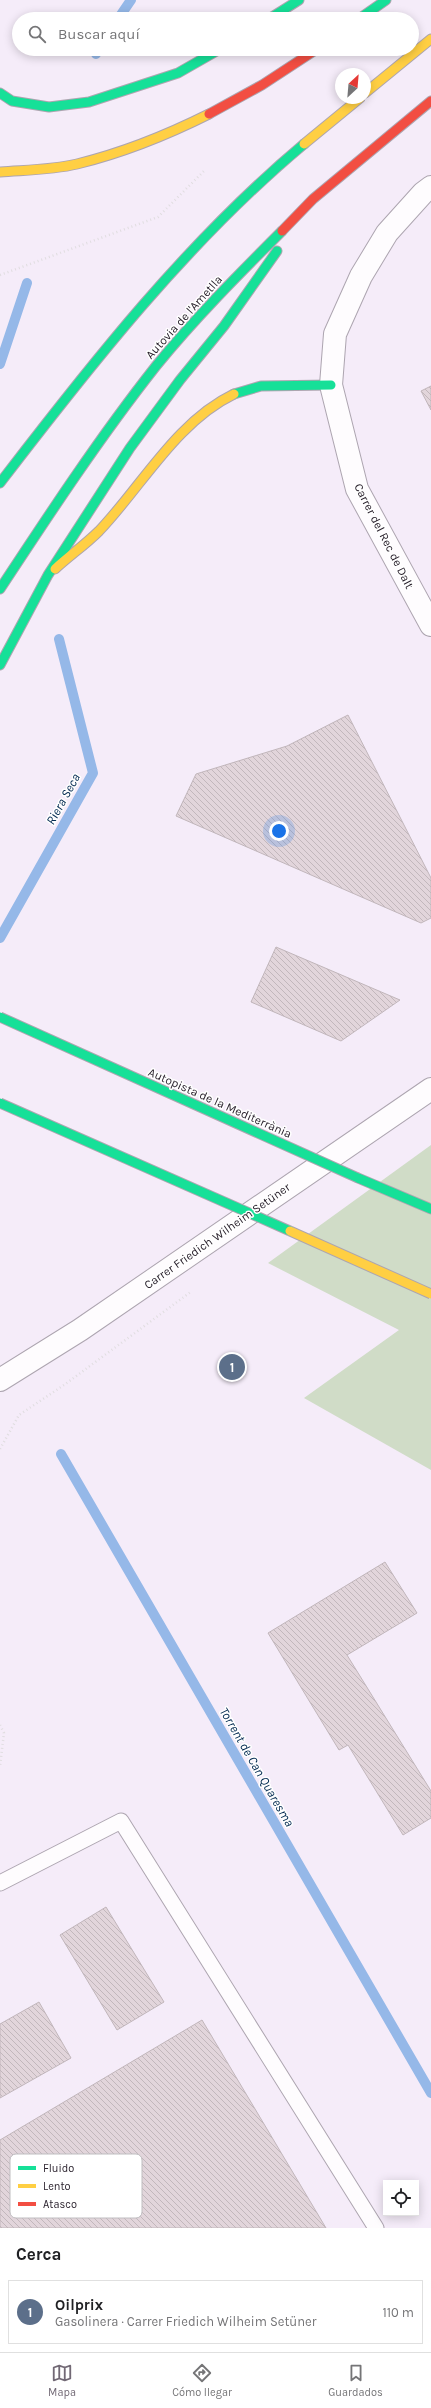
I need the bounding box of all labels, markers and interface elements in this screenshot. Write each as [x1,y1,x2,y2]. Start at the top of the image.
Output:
search box [12,12,419,56]
icon: search [26,23,48,45]
text: Buscar aquí [58,25,140,43]
north arrow [335,68,371,104]
street label: Autovia de l'Ametlla [143,272,225,362]
street label: Carrer del Rec de Dalt [351,481,417,592]
water label: Riera Seca [43,770,83,827]
your location [269,821,289,841]
street label: Autopista de la Mediterrània [146,1065,294,1141]
street label: Carrer Friedich Wilheim Setüner [141,1180,293,1292]
pin: 1 [219,1352,245,1382]
water label: Torrent de Can Quaresma [217,1705,298,1830]
legend [10,2154,142,2218]
text: Fluido [43,2162,74,2175]
text: Lento [43,2180,71,2193]
map controls [383,2180,419,2216]
button: locate [383,2180,419,2216]
text: Atasco [43,2198,77,2211]
text: Cerca [16,2244,61,2264]
text: Oilprix [55,2296,103,2314]
text: 1 [28,2305,32,2320]
text: 110 m [382,2305,414,2320]
text: Gasolinera · Carrer Friedich Wilheim Setüner [55,2314,316,2329]
tab: Mapa [48,2362,76,2399]
tab: Cómo llegar [172,2362,232,2399]
tab: Guardados [328,2362,383,2399]

